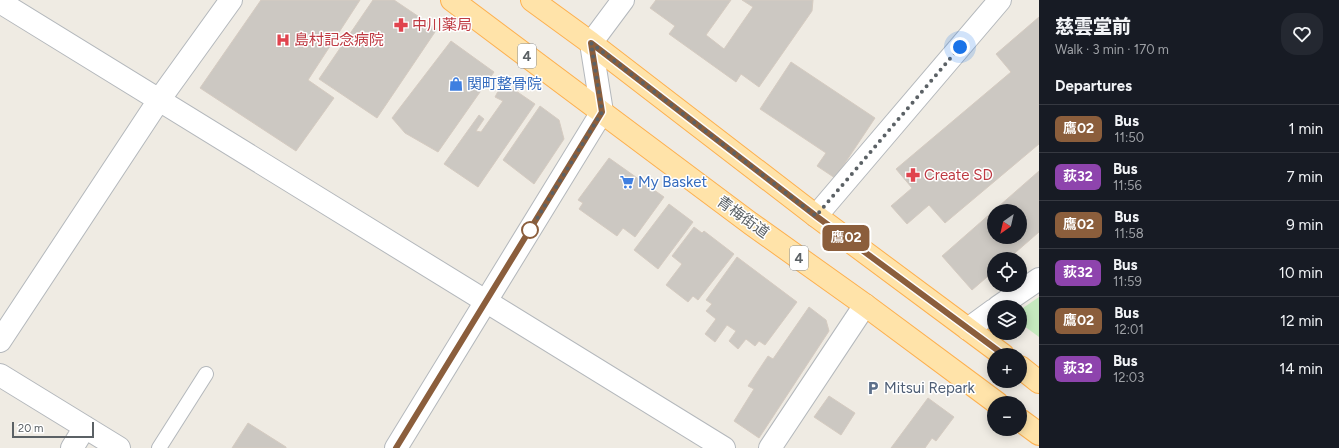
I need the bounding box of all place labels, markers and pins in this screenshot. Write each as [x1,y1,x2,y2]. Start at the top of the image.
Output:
place label: 中川薬局 [412,16,472,34]
pharmacy icon: 中川薬局 [393,17,409,33]
place label: 島村記念病院 [294,31,384,49]
hospital icon: 島村記念病院 [275,32,291,48]
place label: 関町整骨院 [467,75,542,93]
shop icon: 関町整骨院 [448,76,464,92]
place label: Create SD [924,166,993,184]
pharmacy icon: Create SD [905,167,921,183]
place label: My Basket [638,173,707,191]
supermarket icon: My Basket [619,174,635,190]
unlabelled marker [521,221,539,239]
place label: Mitsui Repark [884,379,976,397]
parking icon: Mitsui Repark [865,380,881,396]

